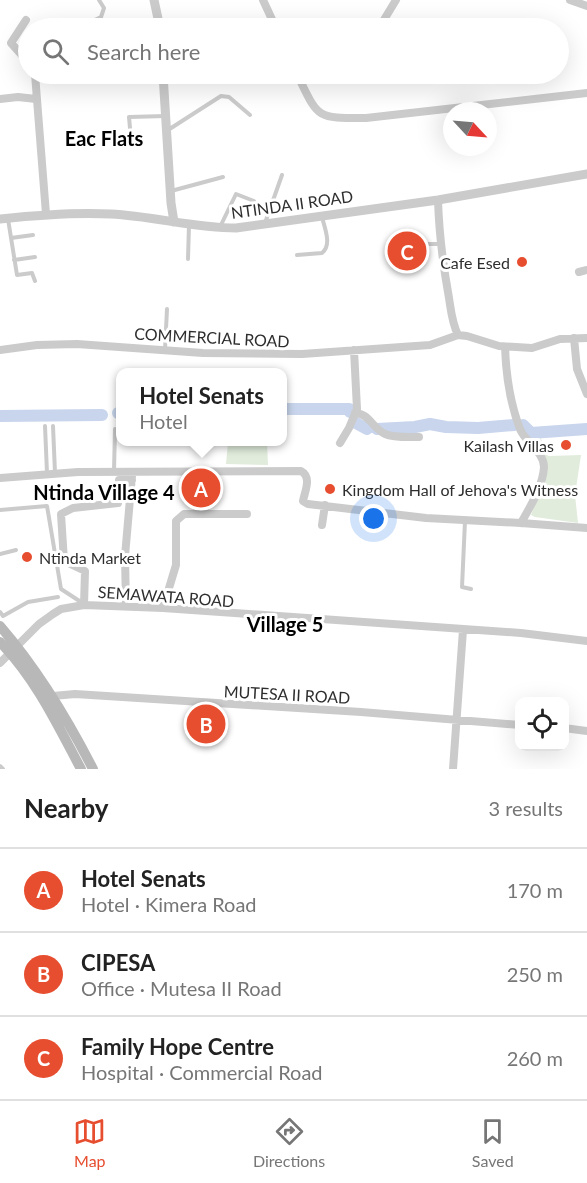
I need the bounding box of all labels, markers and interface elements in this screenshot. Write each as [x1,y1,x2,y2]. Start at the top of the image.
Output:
search box [18,18,569,84]
icon: search [39,35,72,68]
text: Search here [87,38,200,65]
north arrow [443,102,497,156]
district label: Eac Flats [65,126,143,150]
street label: NTINDA II ROAD [230,186,354,222]
pin: C [388,228,426,274]
place label: Cafe Esed [440,253,510,272]
marker: Cafe Esed [515,255,529,269]
street label: COMMERCIAL ROAD [134,323,290,351]
popup [116,368,287,446]
text: Hotel Senats [139,382,264,409]
text: Hotel [139,409,188,433]
place label: Kailash Villas [463,436,554,455]
marker: Kailash Villas [559,438,573,452]
pin: A [182,466,220,510]
district label: Ntinda Village 4 [33,480,175,504]
place label: Kingdom Hall of Jehova's Witness [342,480,578,499]
marker: Kingdom Hall of Jehova's Witness [323,482,337,496]
your location [359,504,388,533]
place label: Ntinda Market [39,548,141,567]
marker: Ntinda Market [20,550,34,564]
street label: SEMAWATA ROAD [97,582,235,610]
district label: Village 5 [246,612,323,636]
street label: MUTESA II ROAD [223,681,351,707]
map controls [515,697,569,751]
button: locate [515,697,569,751]
pin: B [186,702,226,746]
text: Nearby [24,792,109,824]
text: 3 results [488,796,563,820]
text: Hotel Senats [81,865,206,892]
text: A [37,878,50,902]
text: 170 m [507,878,563,902]
text: Hotel · Kimera Road [81,892,257,916]
text: CIPESA [81,949,155,976]
text: B [37,962,50,986]
text: 250 m [507,962,563,986]
text: Office · Mutesa II Road [81,976,282,1000]
text: Family Hope Centre [81,1033,274,1060]
text: C [37,1046,50,1070]
text: 260 m [507,1046,563,1070]
text: Hospital · Commercial Road [81,1060,323,1084]
tab: Map [73,1115,106,1170]
tab: Directions [253,1115,325,1170]
tab: Saved [472,1115,514,1170]

